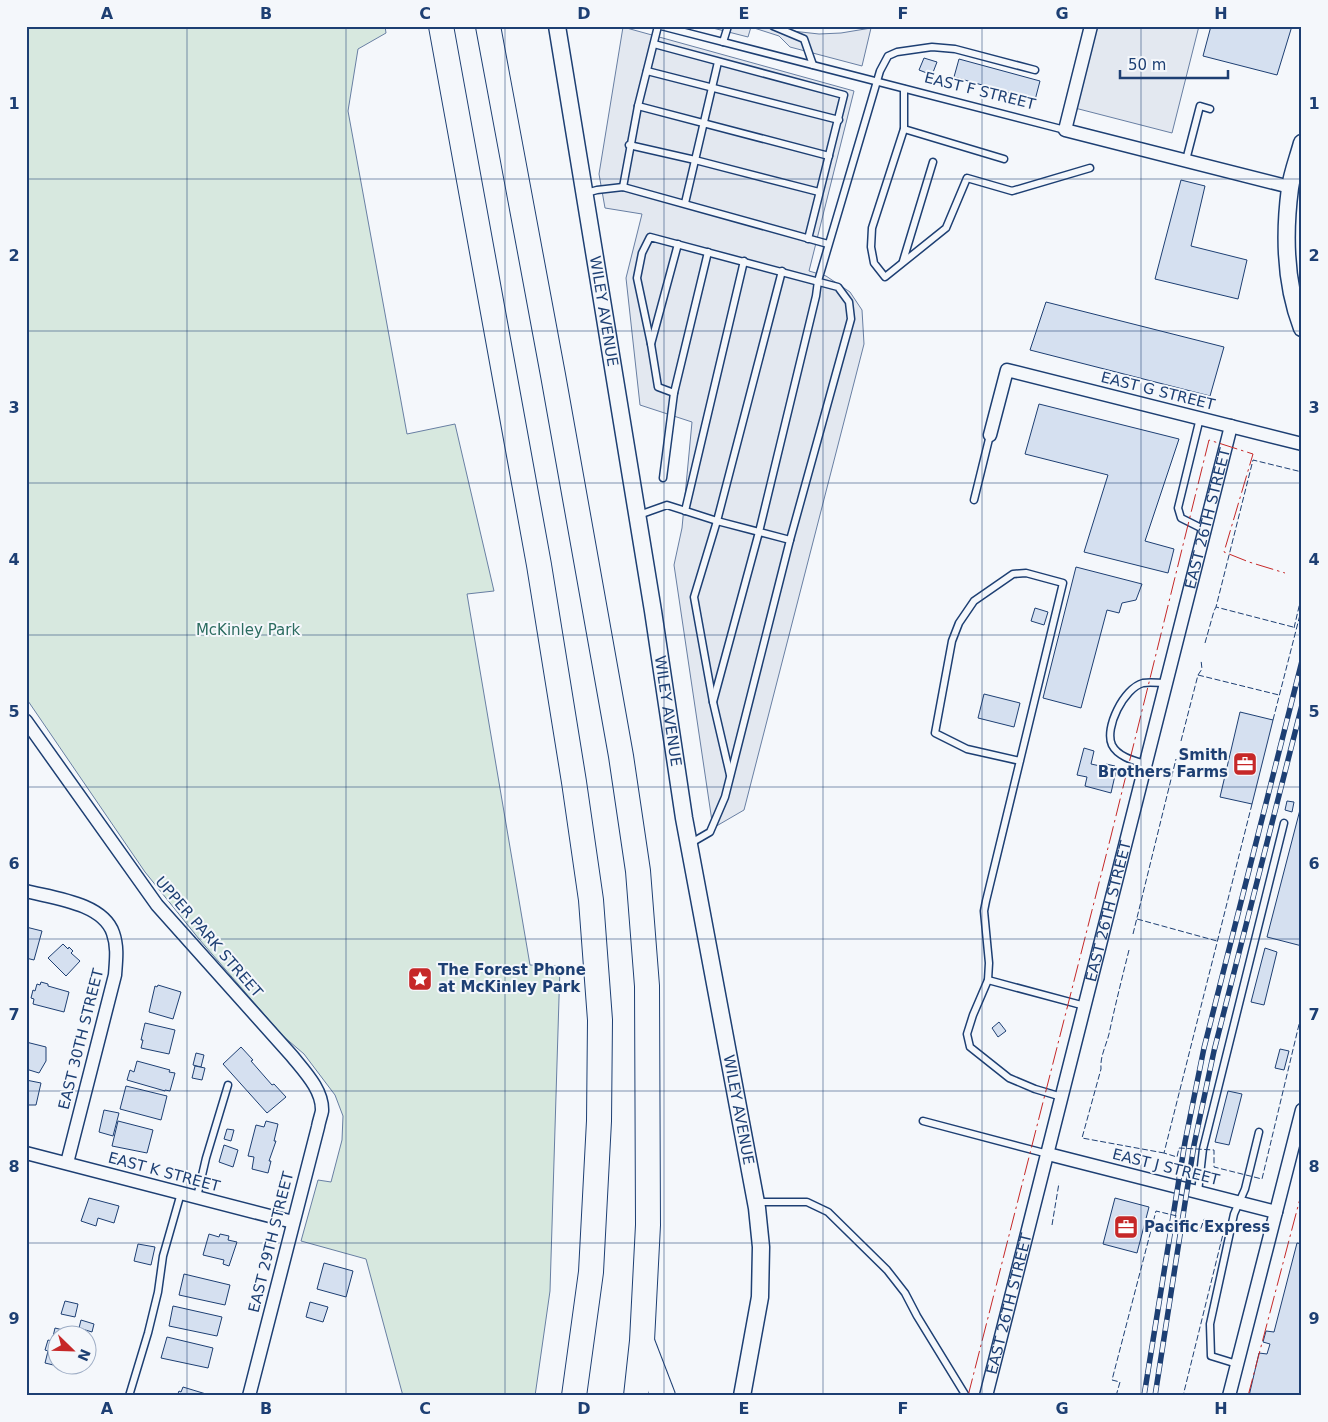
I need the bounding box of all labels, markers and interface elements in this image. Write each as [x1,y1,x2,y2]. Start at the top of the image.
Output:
text: A [101,4,114,23]
text: B [260,4,272,23]
text: C [419,4,431,23]
text: D [577,4,591,23]
text: E [739,4,749,23]
text: F [898,4,908,23]
text: G [1055,4,1069,23]
text: H [1214,4,1228,23]
scale bar [1120,48,1228,80]
text: 50 m [1128,56,1166,74]
street label: EAST F STREET [923,69,1038,114]
text: 1 [8,94,20,113]
text: 1 [1308,94,1320,113]
text: 2 [8,246,20,265]
text: 2 [1308,246,1320,265]
street label: WILEY AVENUE [586,255,622,368]
street label: EAST G STREET [1099,368,1218,414]
text: 3 [8,398,20,417]
text: 3 [1308,398,1320,417]
street label: EAST 26TH STREET [1181,445,1234,591]
text: 4 [8,550,20,569]
text: 4 [1308,550,1320,569]
park label: McKinley Park [196,621,300,639]
street label: WILEY AVENUE [651,654,685,768]
text: 5 [8,702,20,721]
text: 5 [1308,702,1320,721]
place label: Smith Brothers Farms [1098,746,1228,781]
office icon: Smith Brothers Farms [1232,751,1258,777]
street label: EAST 26TH STREET [1082,838,1135,984]
text: 6 [8,854,20,873]
text: 6 [1308,854,1320,873]
street label: UPPER PARK STREET [152,873,267,1002]
place label: The Forest Phone at McKinley Park [438,961,586,996]
street label: EAST 30TH STREET [55,966,107,1111]
place icon: The Forest Phone at McKinley Park [407,966,433,992]
text: 7 [8,1005,20,1024]
text: 7 [1308,1005,1320,1024]
street label: WILEY AVENUE [719,1053,758,1166]
street label: EAST J STREET [1111,1145,1222,1189]
street label: EAST K STREET [106,1148,223,1196]
text: 8 [8,1157,20,1176]
text: 8 [1308,1157,1320,1176]
street label: EAST 29TH STREET [245,1169,297,1314]
office icon: Pacific Express [1113,1214,1139,1240]
place label: Pacific Express [1144,1218,1270,1236]
street label: EAST 26TH STREET [983,1231,1036,1376]
text: 9 [8,1309,20,1328]
text: 9 [1308,1309,1320,1328]
north arrow [48,1324,98,1374]
text: N [74,1347,94,1364]
text: A [101,1399,114,1418]
text: B [260,1399,272,1418]
text: C [419,1399,431,1418]
text: D [577,1399,591,1418]
text: E [739,1399,749,1418]
text: F [898,1399,908,1418]
text: G [1055,1399,1069,1418]
text: H [1214,1399,1228,1418]

